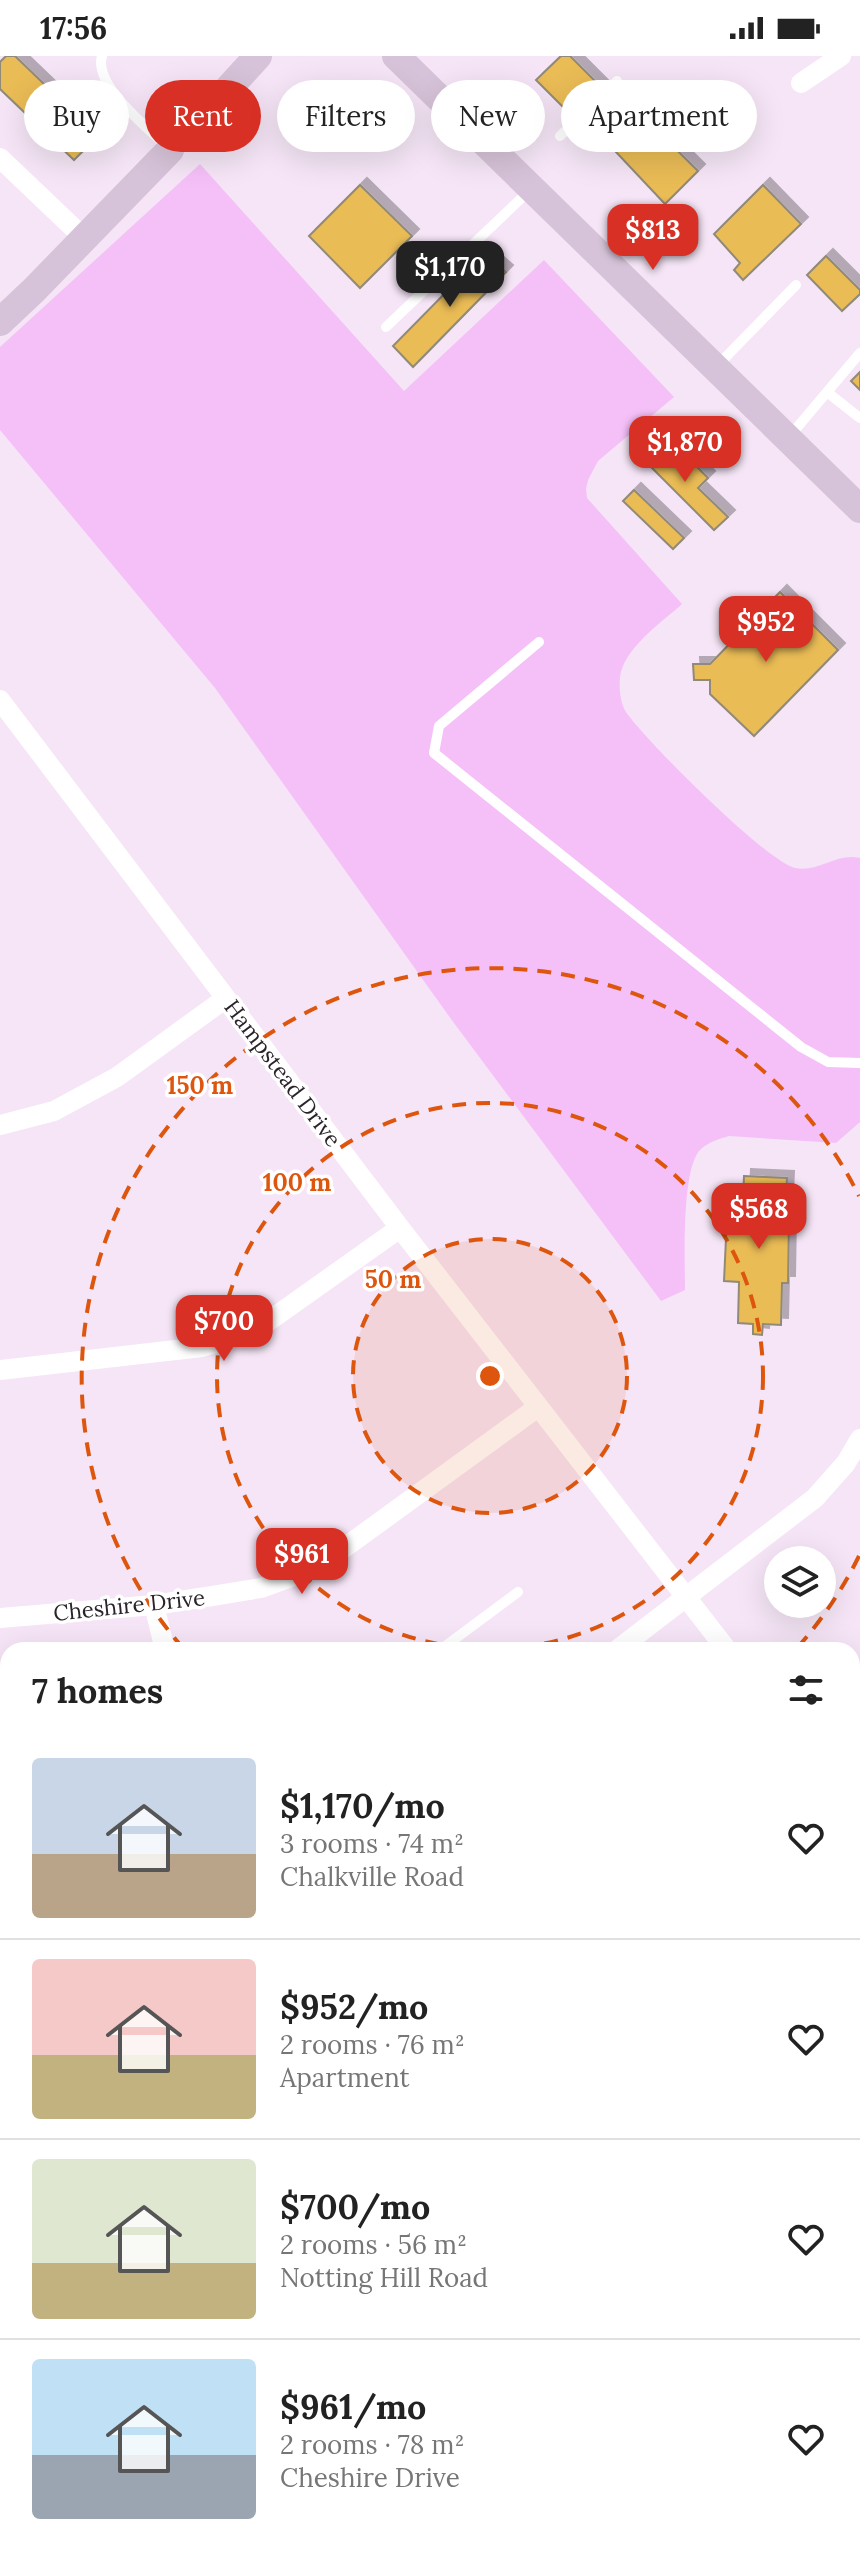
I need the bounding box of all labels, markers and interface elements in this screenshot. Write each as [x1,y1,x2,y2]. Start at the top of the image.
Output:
text: 17:56 [40,9,107,47]
chip: Buy [24,80,129,152]
chip: Rent [145,80,261,152]
chip: Filters [277,80,415,152]
chip: New [431,80,545,152]
chip: Apartment [561,80,757,152]
pin: $813 [606,204,700,272]
text: $813 [625,213,681,246]
pin: $1,170 [385,241,515,309]
text: $1,170 [414,250,486,283]
pin: $1,870 [620,416,750,484]
text: $1,870 [647,425,723,458]
pin: $952 [719,596,813,664]
text: $952 [737,605,795,638]
street label: Hampstead Drive [219,994,347,1152]
text: 150 m [167,1070,233,1101]
text: 100 m [263,1167,331,1198]
pin: $568 [712,1183,806,1251]
text: $568 [729,1192,789,1225]
text: 50 m [365,1264,421,1295]
pin: $700 [177,1295,271,1363]
text: $700 [194,1304,254,1337]
centre of rings [476,1362,504,1390]
pin: $961 [255,1528,349,1596]
text: $961 [274,1537,330,1570]
map controls [764,1546,836,1618]
button: layers [764,1546,836,1618]
street label: Cheshire Drive [52,1583,206,1627]
icon: filters [784,1668,828,1712]
text: 7 homes [32,1669,163,1712]
text: $1,170/mo [280,1784,445,1827]
icon: home [96,1790,192,1886]
icon: heart [784,1816,828,1860]
text: 3 rooms · 74 m² [280,1827,464,1860]
text: Chalkville Road [280,1860,464,1893]
text: $952/mo [280,1985,428,2028]
icon: home [96,1991,192,2087]
icon: heart [784,2017,828,2061]
text: 2 rooms · 76 m² [280,2028,465,2061]
text: Apartment [280,2061,410,2094]
text: $700/mo [280,2185,430,2228]
icon: home [96,2191,192,2287]
icon: heart [784,2217,828,2261]
text: 2 rooms · 56 m² [280,2228,467,2261]
text: Notting Hill Road [280,2261,488,2294]
text: $961/mo [280,2385,426,2428]
icon: home [96,2391,192,2487]
icon: heart [784,2417,828,2461]
text: 2 rooms · 78 m² [280,2428,464,2461]
text: Cheshire Drive [280,2461,460,2494]

